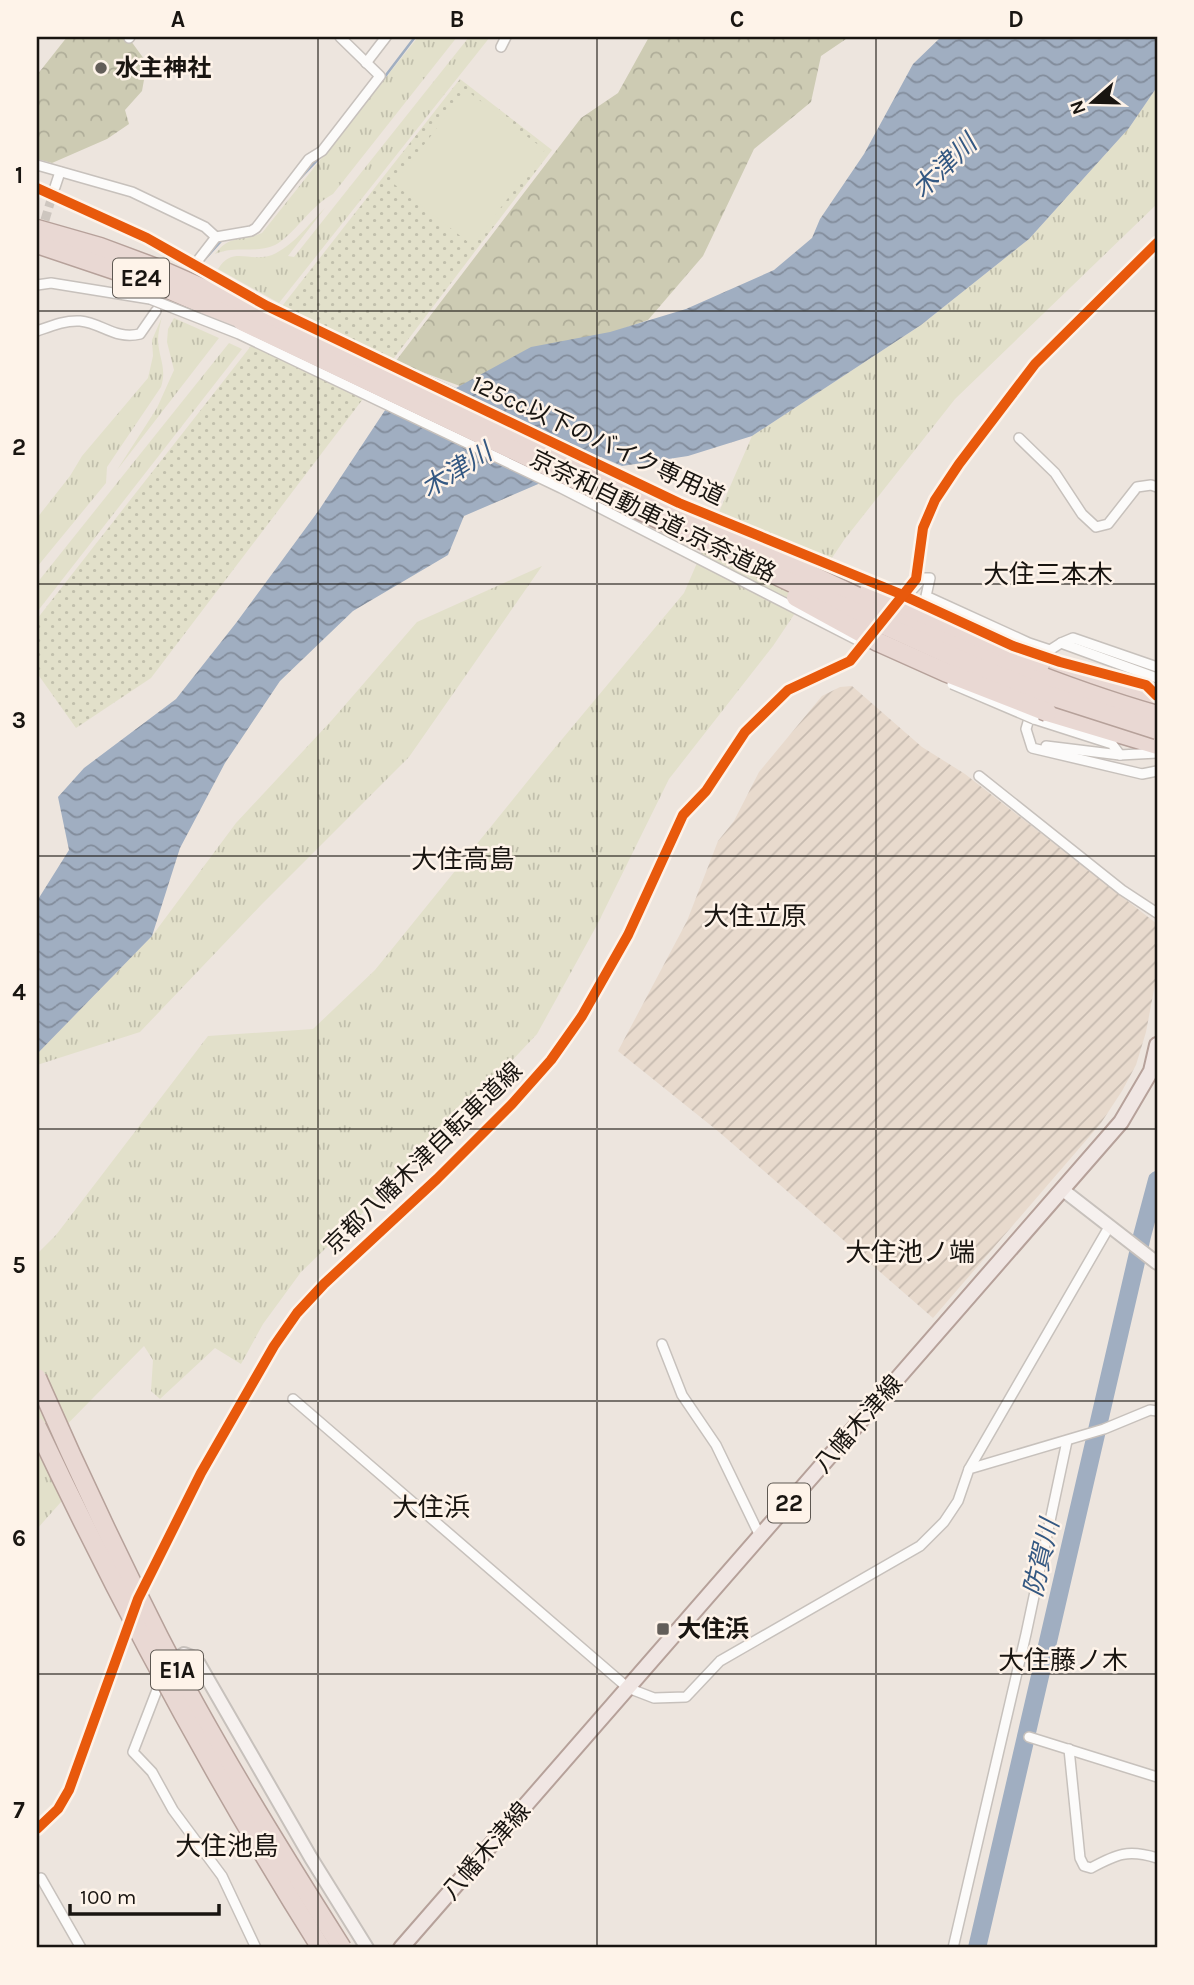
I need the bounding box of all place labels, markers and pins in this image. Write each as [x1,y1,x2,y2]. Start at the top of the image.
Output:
place label: 水主神社 [115,54,211,82]
marker: 水主神社 [93,60,109,76]
place label: 大住浜 [677,1615,749,1643]
marker: 大住浜 [655,1621,671,1637]

